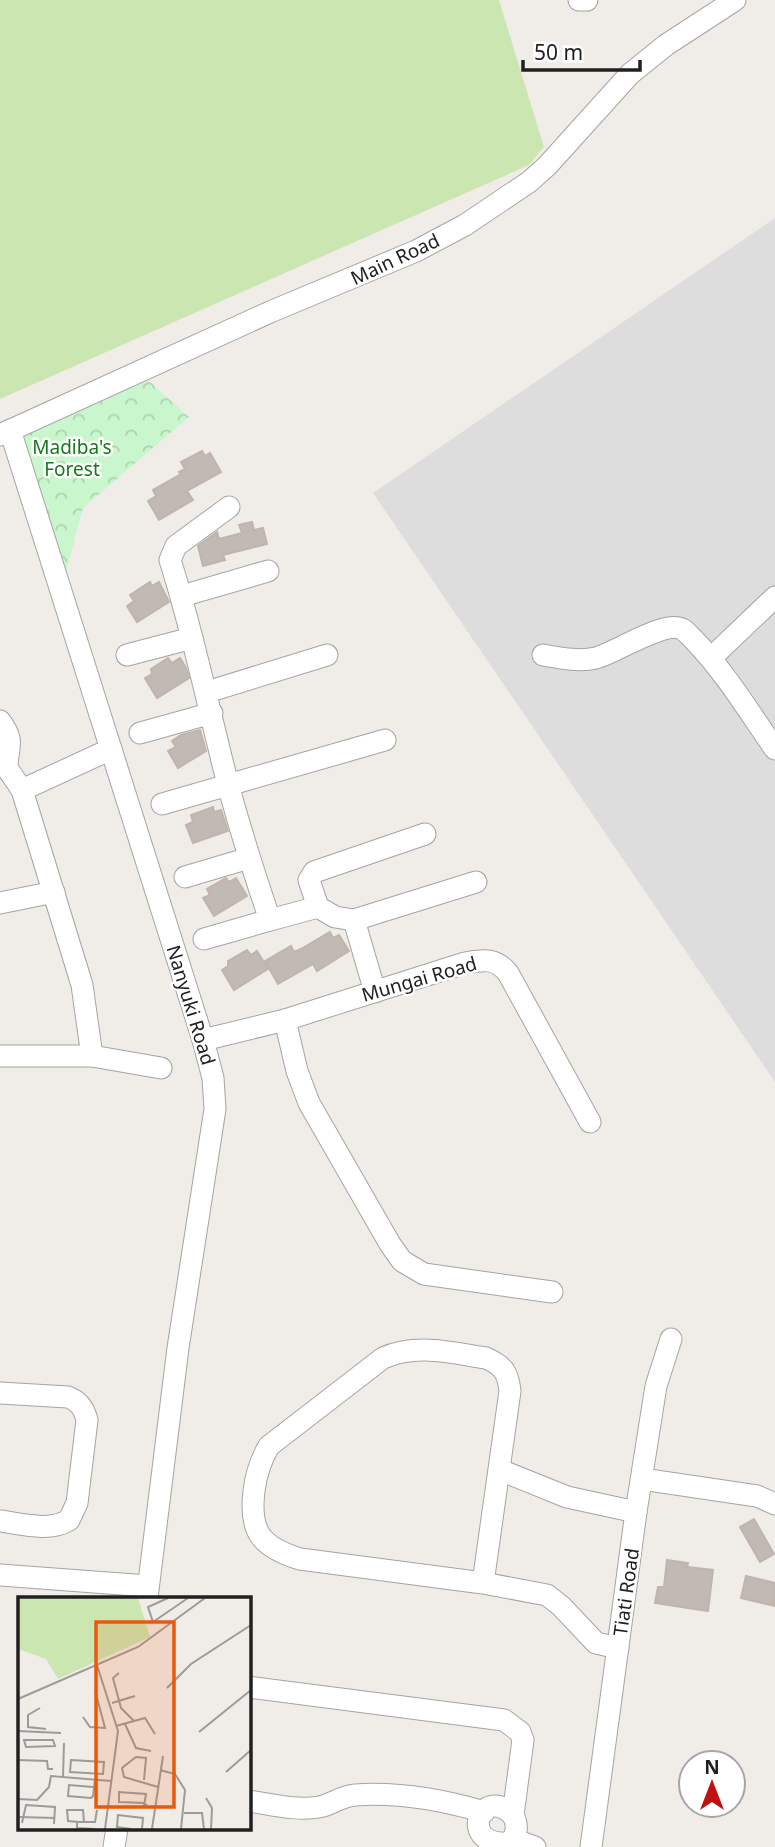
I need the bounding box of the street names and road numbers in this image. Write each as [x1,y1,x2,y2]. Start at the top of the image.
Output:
street label: Main Road [346,227,444,291]
street label: Nanyuki Road [160,942,222,1068]
street label: Mungai Road [358,950,480,1008]
street label: Tiati Road [607,1546,645,1638]

